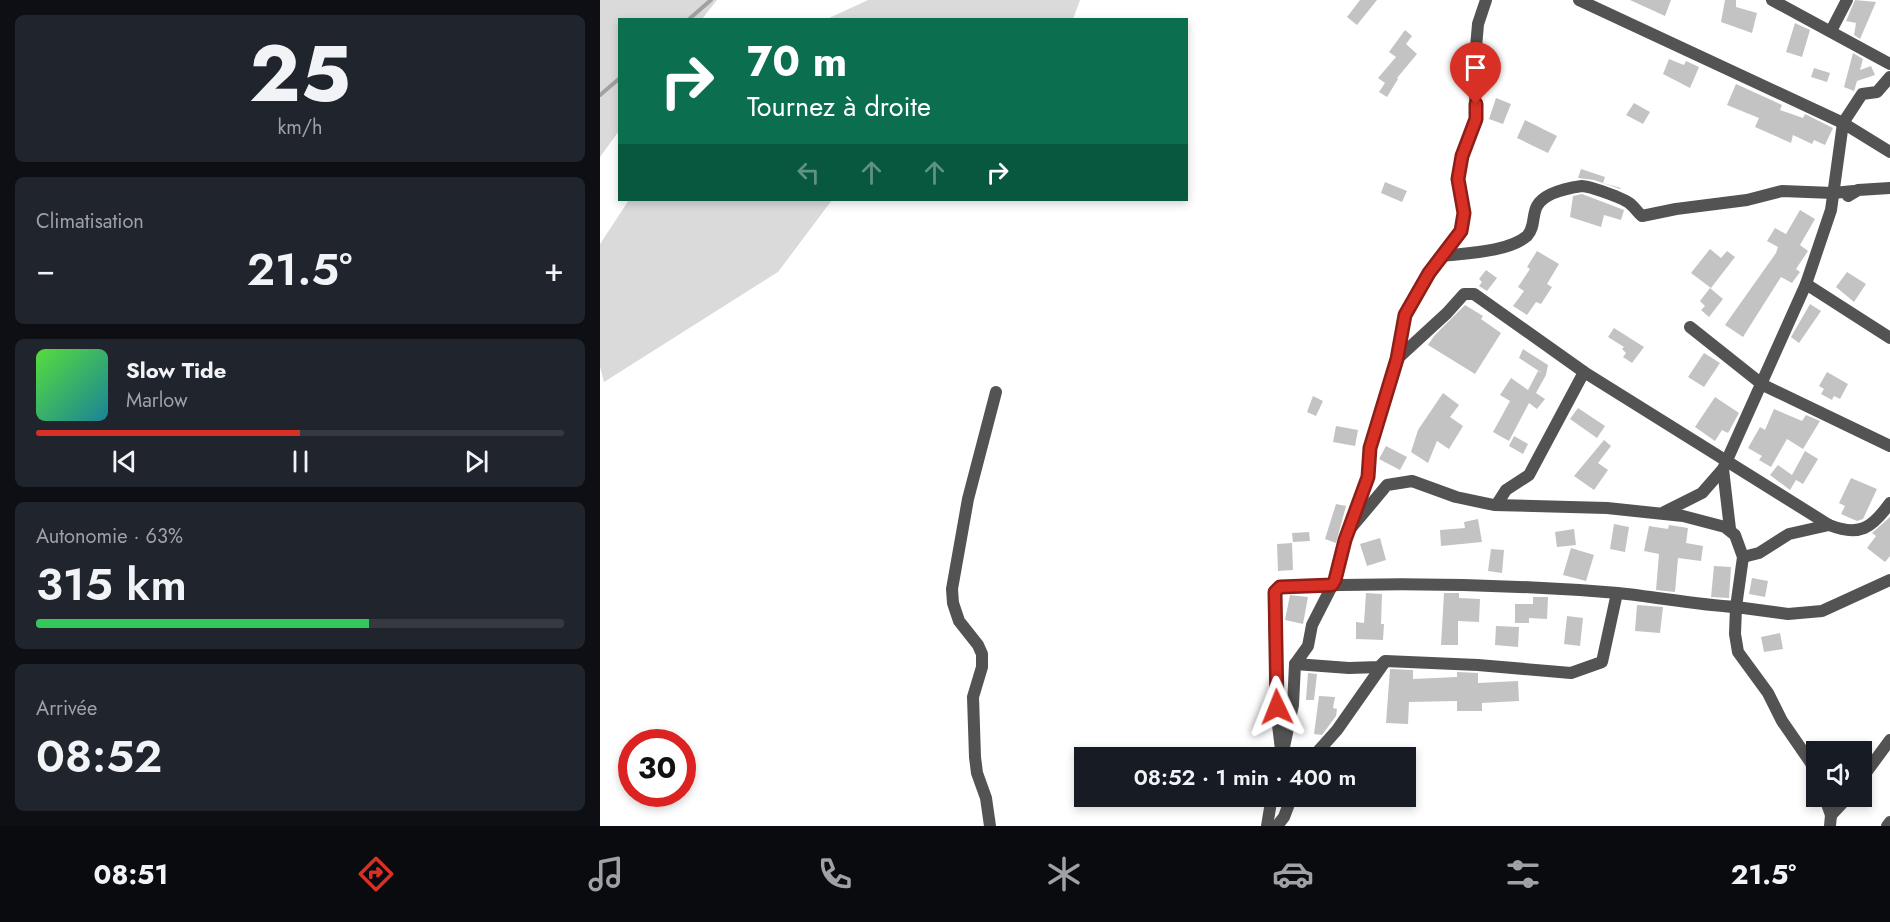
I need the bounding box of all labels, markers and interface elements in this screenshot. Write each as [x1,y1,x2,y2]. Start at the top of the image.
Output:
text: 25 [249,18,351,130]
text: 70 m [747,31,847,92]
icon: right [648,42,726,120]
pin [1450,42,1501,104]
icon: arrive [1459,51,1492,84]
text: Tournez à droite [747,87,931,126]
text: km/h [277,113,323,142]
icon: left [792,156,825,189]
icon: ahead [855,156,888,189]
icon: ahead [918,156,951,189]
icon: right [981,156,1014,189]
text: Climatisation [36,207,144,236]
text: 21.5° [247,237,352,302]
text: − [36,246,55,293]
text: + [544,246,564,293]
text: Slow Tide [126,354,226,386]
text: Marlow [126,386,188,415]
icon: previous [108,445,141,478]
icon: pause [284,445,317,478]
icon: next [460,445,493,478]
text: Autonomie · 63% [36,522,183,551]
text: 315 km [36,552,187,617]
position arrow [1245,675,1309,739]
text: Arrivée [36,694,97,723]
text: 08:52 [36,724,162,789]
speed limit sign: 30 [618,729,696,807]
map controls [1806,741,1872,807]
button: sound [1806,741,1872,807]
text: 08:52 · 1 min · 400 m [1134,761,1356,793]
icon: directions [355,853,397,895]
icon: music [585,853,627,895]
icon: phone [814,853,856,895]
icon: climate [1043,853,1085,895]
icon: car [1272,853,1314,895]
icon: filters [1502,853,1544,895]
text: 08:51 [94,855,168,894]
text: 21.5° [1731,855,1796,894]

